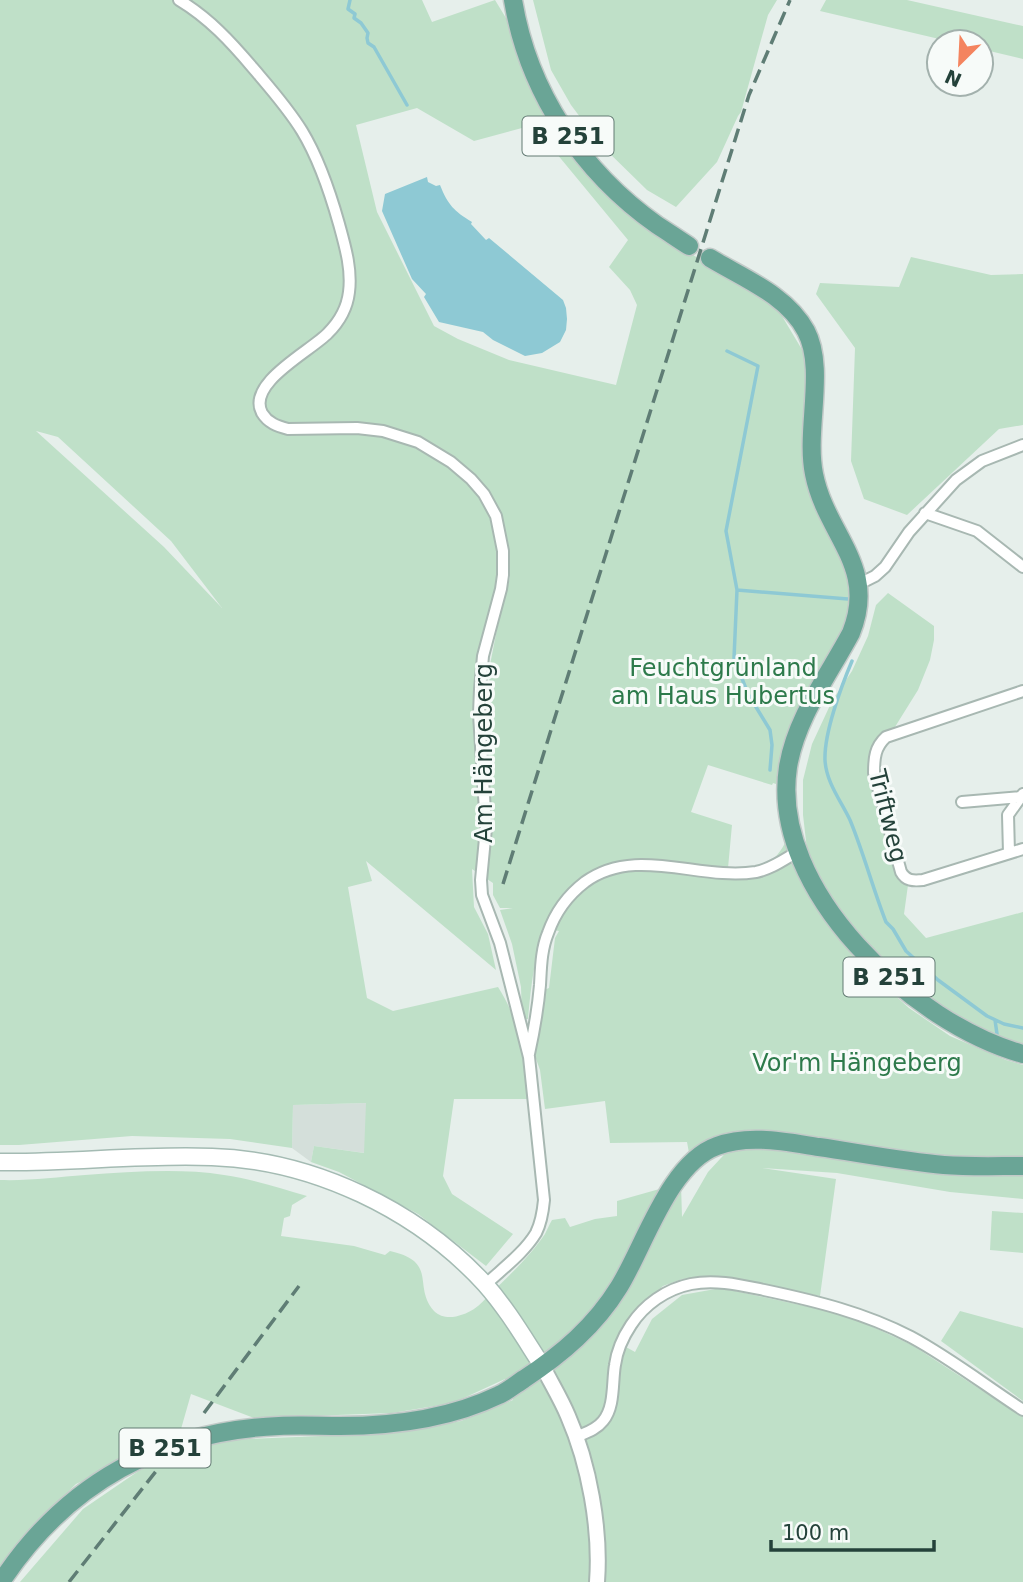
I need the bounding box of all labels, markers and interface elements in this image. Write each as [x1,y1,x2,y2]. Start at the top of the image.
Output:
north arrow [925,28,995,98]
text: N [941,65,965,92]
road number: B 251 [522,116,614,155]
park label: Feuchtgrünland am Haus Hubertus [611,654,835,710]
street label: Am Hängeberg [470,663,498,843]
street label: Triftweg [863,766,913,865]
road number: B 251 [844,958,934,996]
park label: Vor'm Hängeberg [752,1049,962,1077]
road number: B 251 [120,1428,210,1468]
scale bar [771,1508,934,1552]
text: 100 m [782,1521,849,1545]

